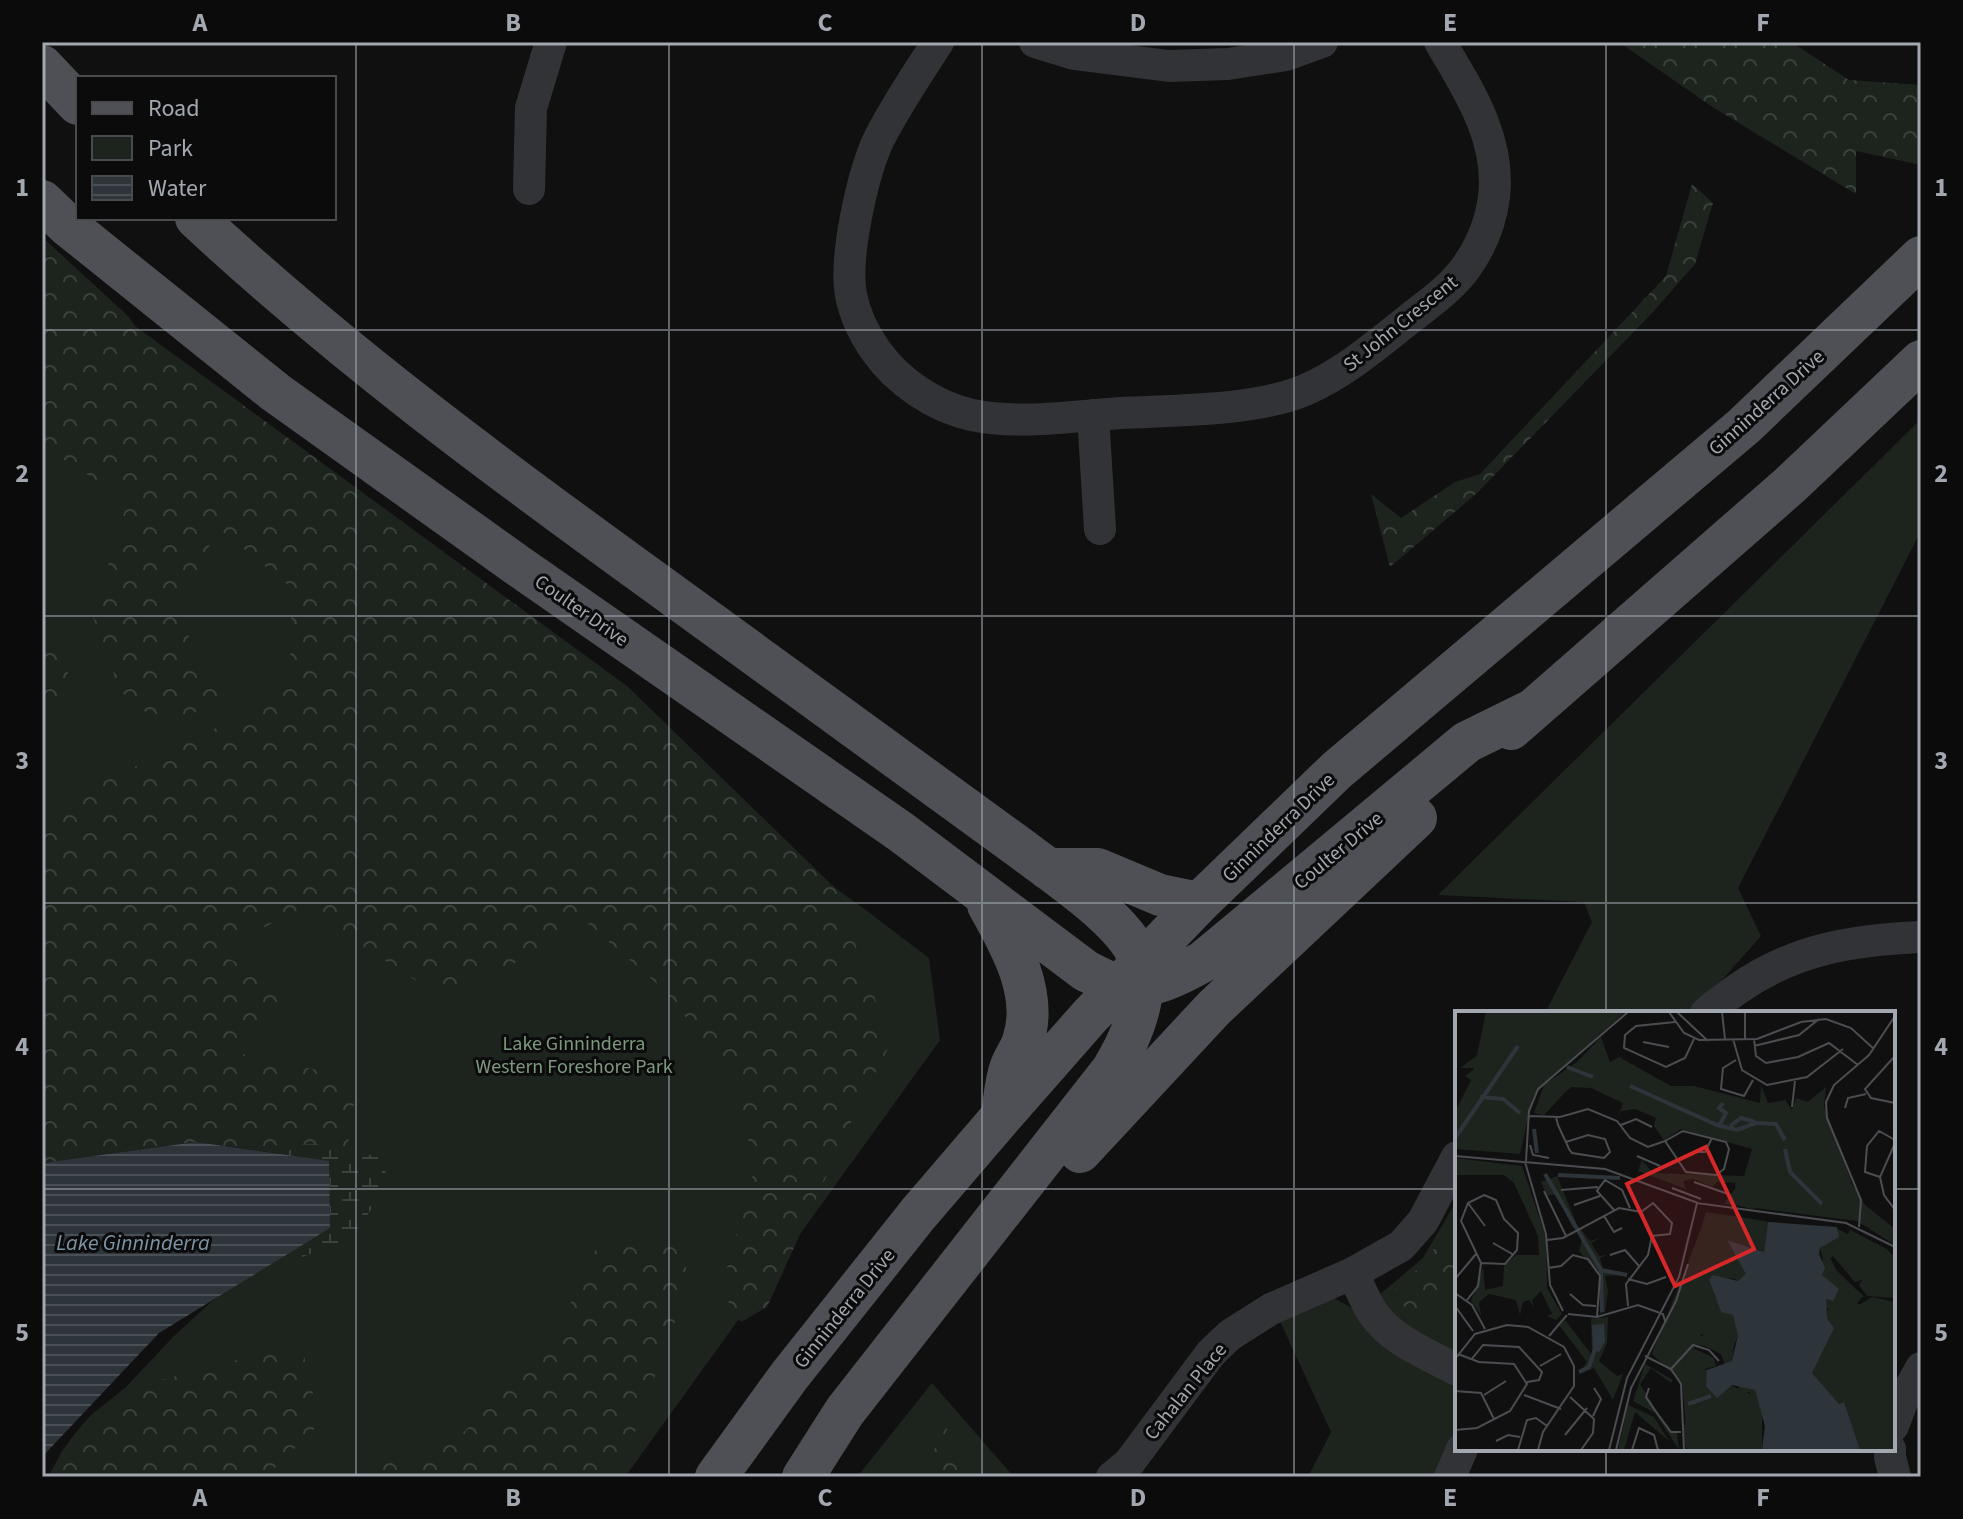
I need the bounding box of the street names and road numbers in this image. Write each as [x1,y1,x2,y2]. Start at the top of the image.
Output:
street label: St John Crescent [1337,269,1464,379]
street label: Ginninderra Drive [1703,343,1831,462]
street label: Coulter Drive [529,568,634,654]
street label: Ginninderra Drive [1216,767,1341,889]
street label: Coulter Drive [1288,805,1389,897]
street label: Ginninderra Drive [788,1243,902,1375]
street label: Cahalan Place [1138,1337,1234,1446]

